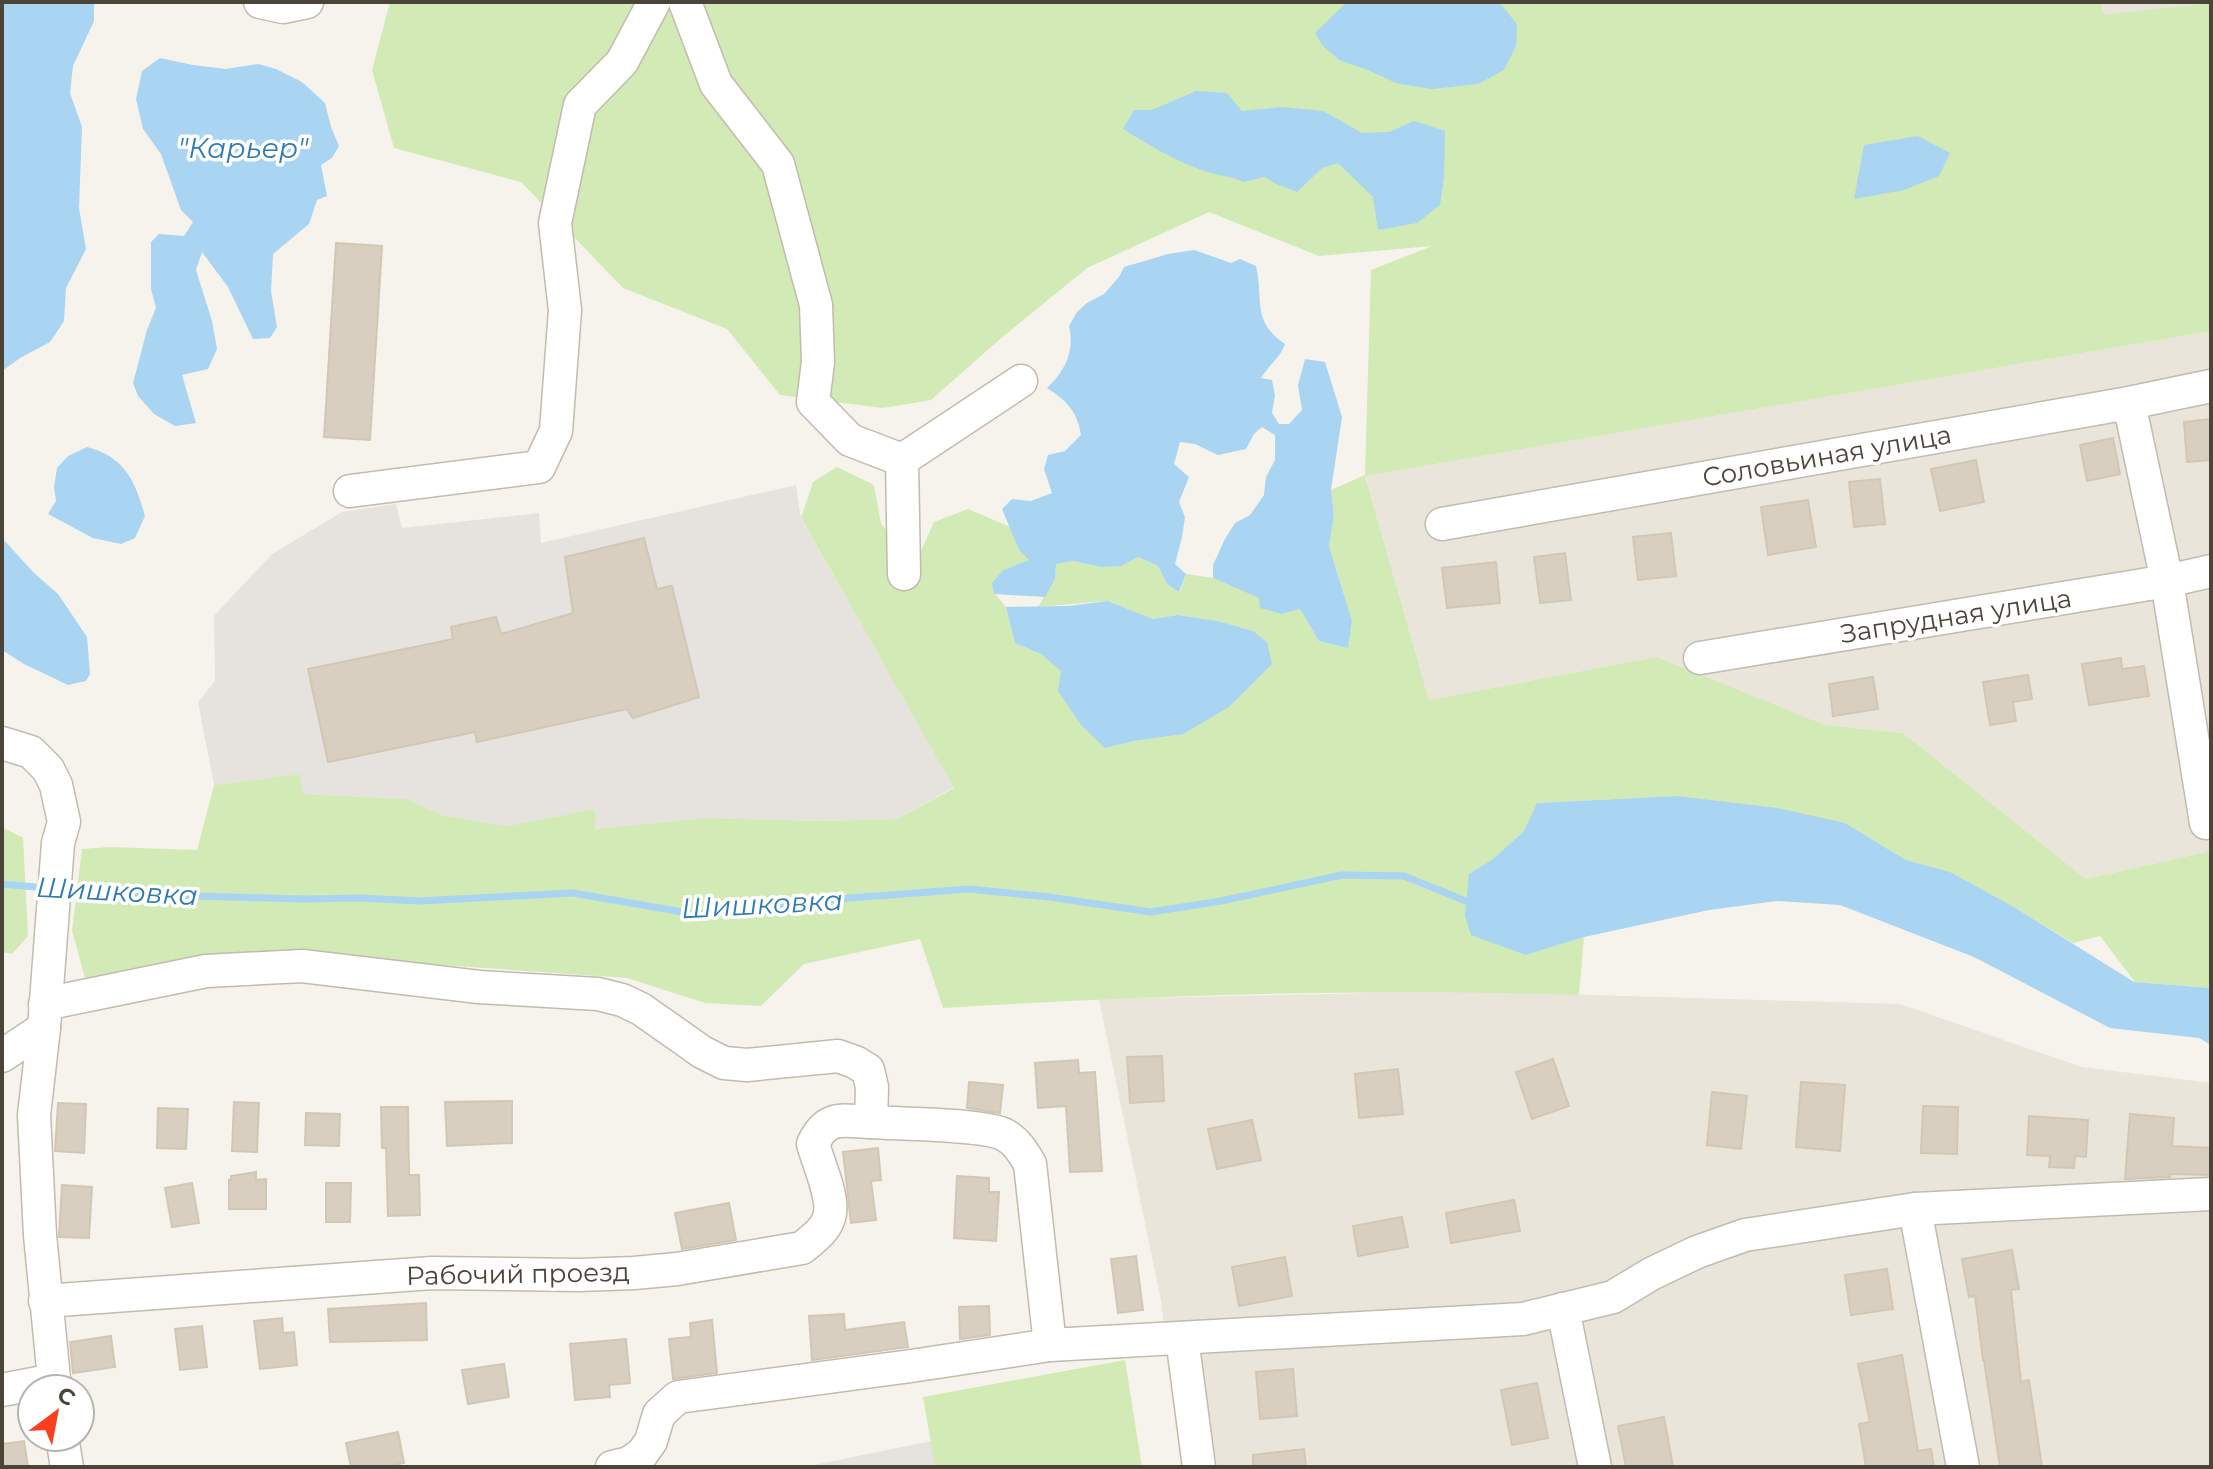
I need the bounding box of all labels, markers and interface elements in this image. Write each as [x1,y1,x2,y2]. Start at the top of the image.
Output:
water label: "Карьер" [178,131,309,165]
street label: Соловьиная улица [1700,418,1954,494]
street label: Запрудная улица [1838,582,2074,650]
water label: Шишковка [35,870,199,912]
water label: Шишковка [680,883,844,925]
street label: Рабочий проезд [406,1256,630,1292]
north arrow [16,1373,96,1453]
text: С [52,1381,80,1412]

